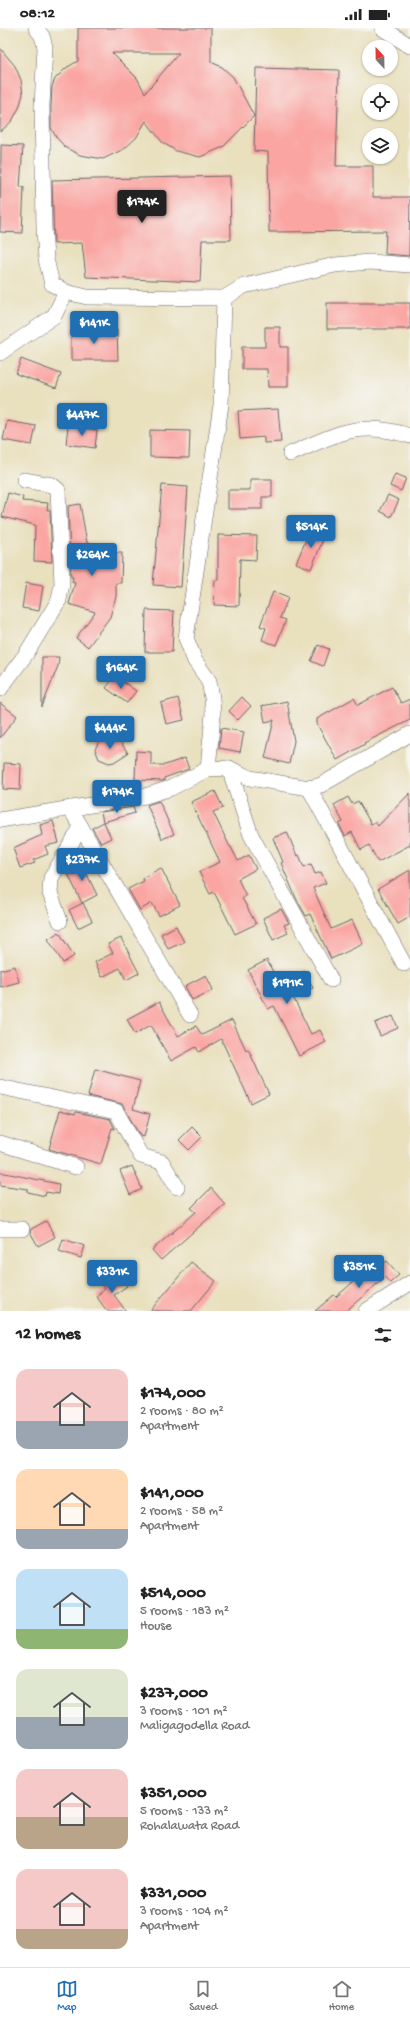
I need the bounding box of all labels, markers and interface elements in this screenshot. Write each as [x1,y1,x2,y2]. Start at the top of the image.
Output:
text: 08:12 [20,5,55,23]
north arrow [362,40,398,76]
map controls [362,40,398,164]
button: locate [362,84,398,120]
button: layers [362,128,398,164]
pin: $174K [114,190,170,224]
text: $174K [126,195,158,210]
pin: $141K [66,311,122,345]
text: $141K [79,316,109,331]
pin: $447K [54,403,110,437]
text: $447K [66,408,98,423]
pin: $514K [283,515,339,549]
text: $514K [295,520,327,535]
pin: $264K [64,543,120,577]
text: $264K [76,548,108,563]
pin: $164K [93,656,149,690]
text: $164K [106,661,137,676]
pin: $444K [82,716,138,750]
text: $444K [94,721,126,736]
pin: $174K [89,780,145,814]
text: $174K [101,785,133,800]
pin: $237K [54,848,110,882]
text: $237K [66,853,98,868]
pin: $191K [259,971,315,1005]
text: $191K [272,976,302,991]
pin: $351K [331,1255,387,1289]
pin: $331K [84,1260,140,1294]
text: $351K [343,1260,375,1275]
text: $331K [96,1265,128,1280]
icon: filters [372,1324,394,1346]
text: 12 homes [16,1325,80,1345]
text: $174,000 [140,1384,206,1404]
icon: home [48,1385,96,1433]
text: 2 rooms · 80 m² [140,1404,224,1419]
text: Apartment [140,1419,199,1434]
text: $141,000 [140,1484,204,1504]
icon: home [48,1485,96,1533]
text: 2 rooms · 58 m² [140,1504,223,1519]
text: Apartment [140,1519,199,1534]
text: $514,000 [140,1584,206,1604]
icon: home [48,1585,96,1633]
text: 5 rooms · 183 m² [140,1604,229,1619]
text: House [140,1619,172,1634]
text: $237,000 [140,1684,208,1704]
icon: home [48,1685,96,1733]
text: 3 rooms · 101 m² [140,1704,228,1719]
text: Maligagodella Road [140,1719,249,1734]
text: $351,000 [140,1784,207,1804]
icon: home [48,1785,96,1833]
text: 5 rooms · 133 m² [140,1804,228,1819]
text: Rohalawata Road [140,1819,239,1834]
text: $331,000 [140,1884,206,1904]
icon: home [48,1885,96,1933]
text: 3 rooms · 104 m² [140,1904,228,1919]
text: Apartment [140,1919,199,1934]
tab: Map [56,1978,78,2014]
tab: Saved [189,1978,217,2014]
tab: Home [329,1978,354,2014]

